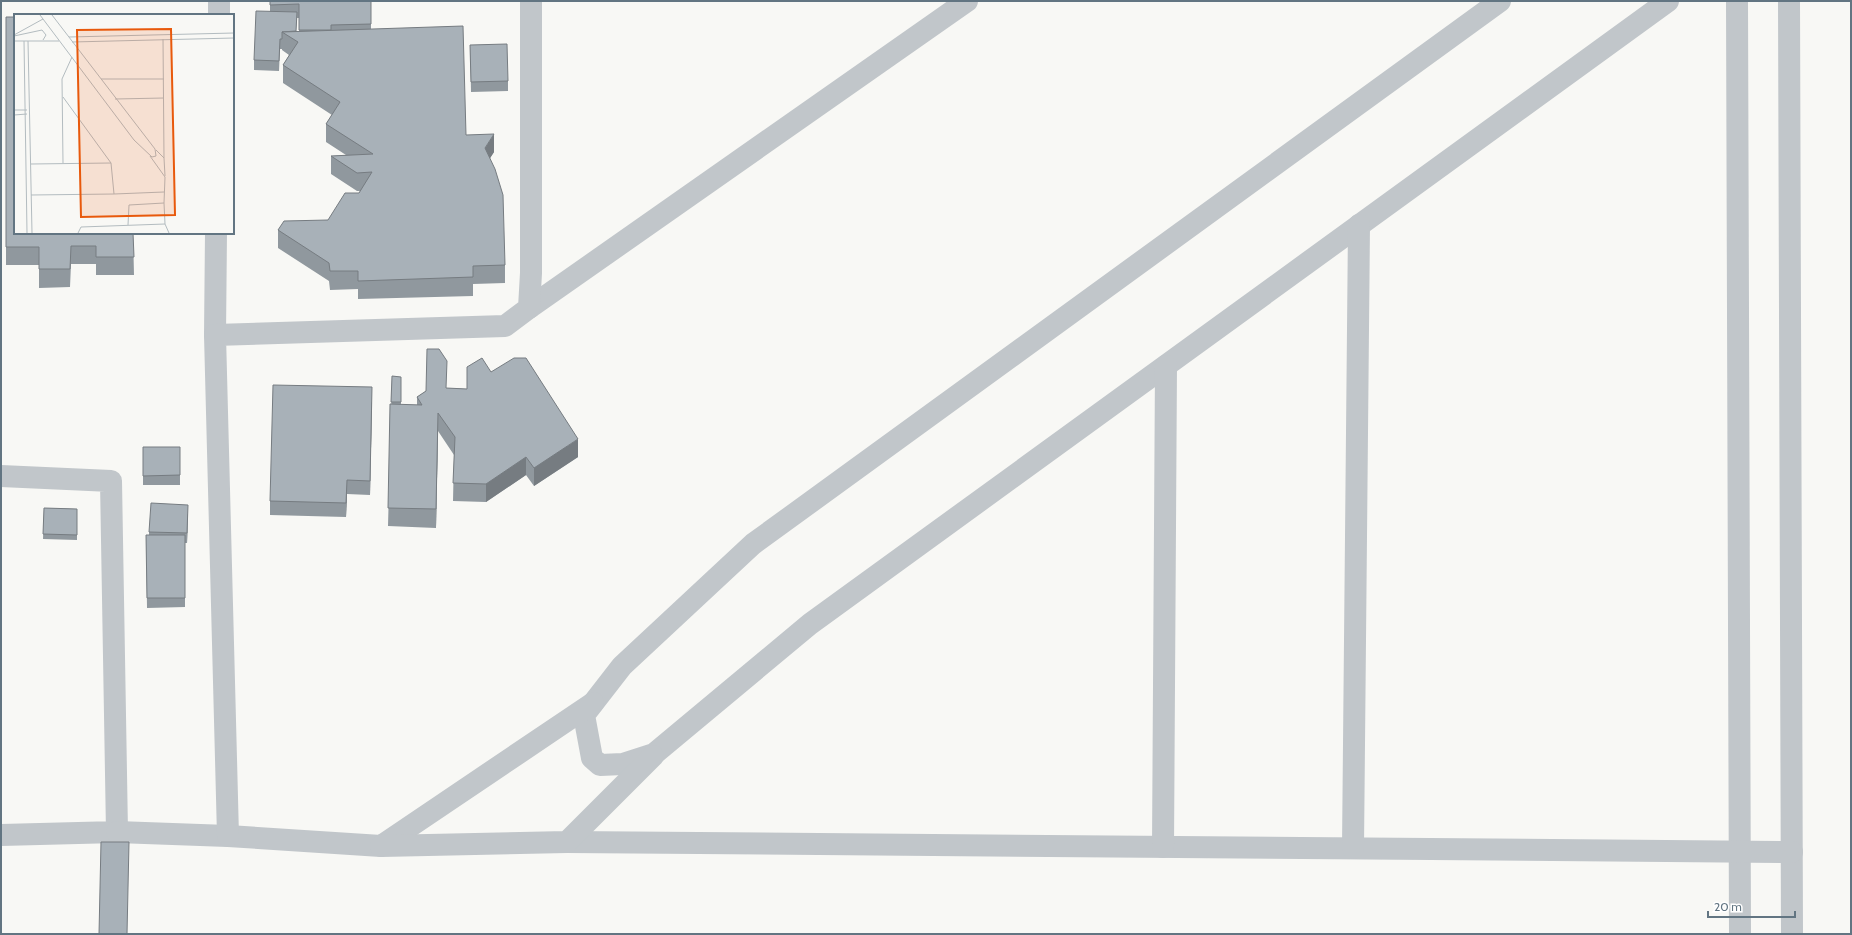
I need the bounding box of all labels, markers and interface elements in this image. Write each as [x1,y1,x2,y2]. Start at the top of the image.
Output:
inset map [14,14,234,234]
scale bar [1708,893,1795,919]
text: 20 m [1714,899,1742,914]

